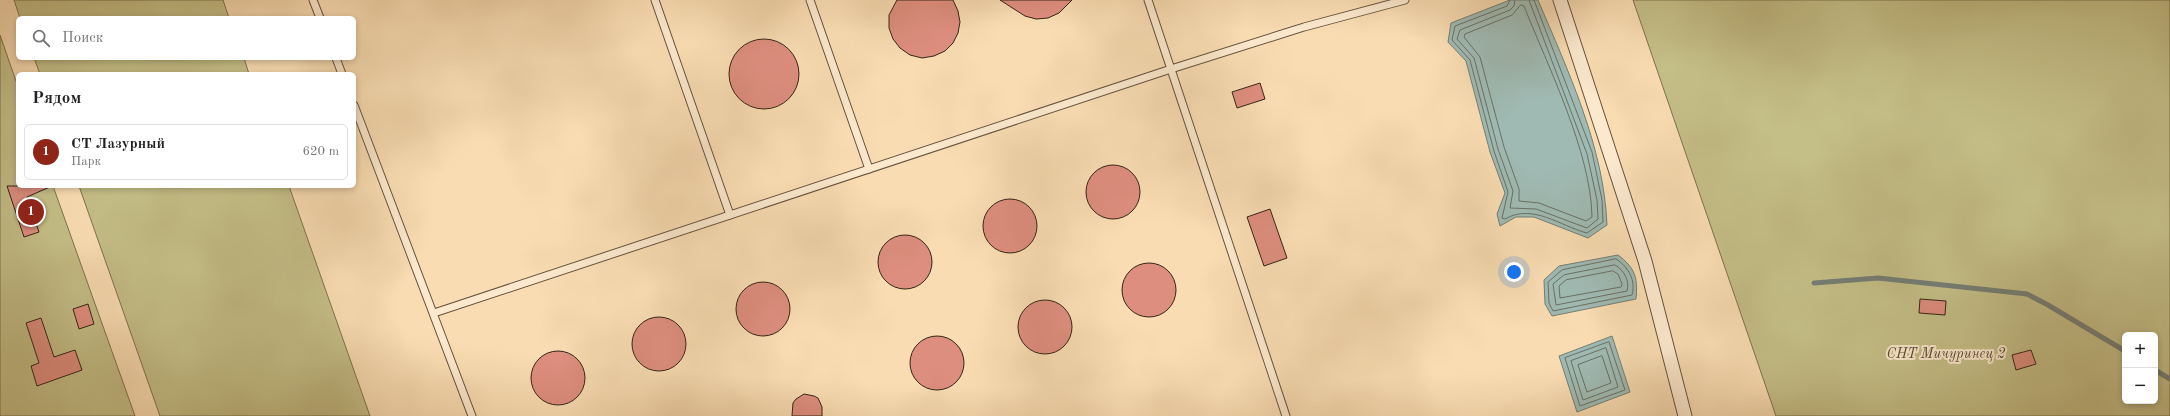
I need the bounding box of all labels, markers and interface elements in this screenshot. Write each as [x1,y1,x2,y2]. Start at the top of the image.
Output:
search box [16,16,356,60]
icon: search [30,27,52,49]
text: Поиск [62,31,103,46]
text: Рядом [32,90,81,107]
text: СТ Лазурный [71,137,165,152]
text: 1 [42,145,50,158]
text: 620 m [302,145,339,158]
text: Парк [71,155,101,168]
pin: 1 [18,197,44,227]
your location [1504,262,1524,282]
map controls [2122,332,2158,404]
button: + [2122,332,2158,368]
park label: СНТ Мичуринец 2 [1887,347,2005,362]
button: − [2122,368,2158,404]

